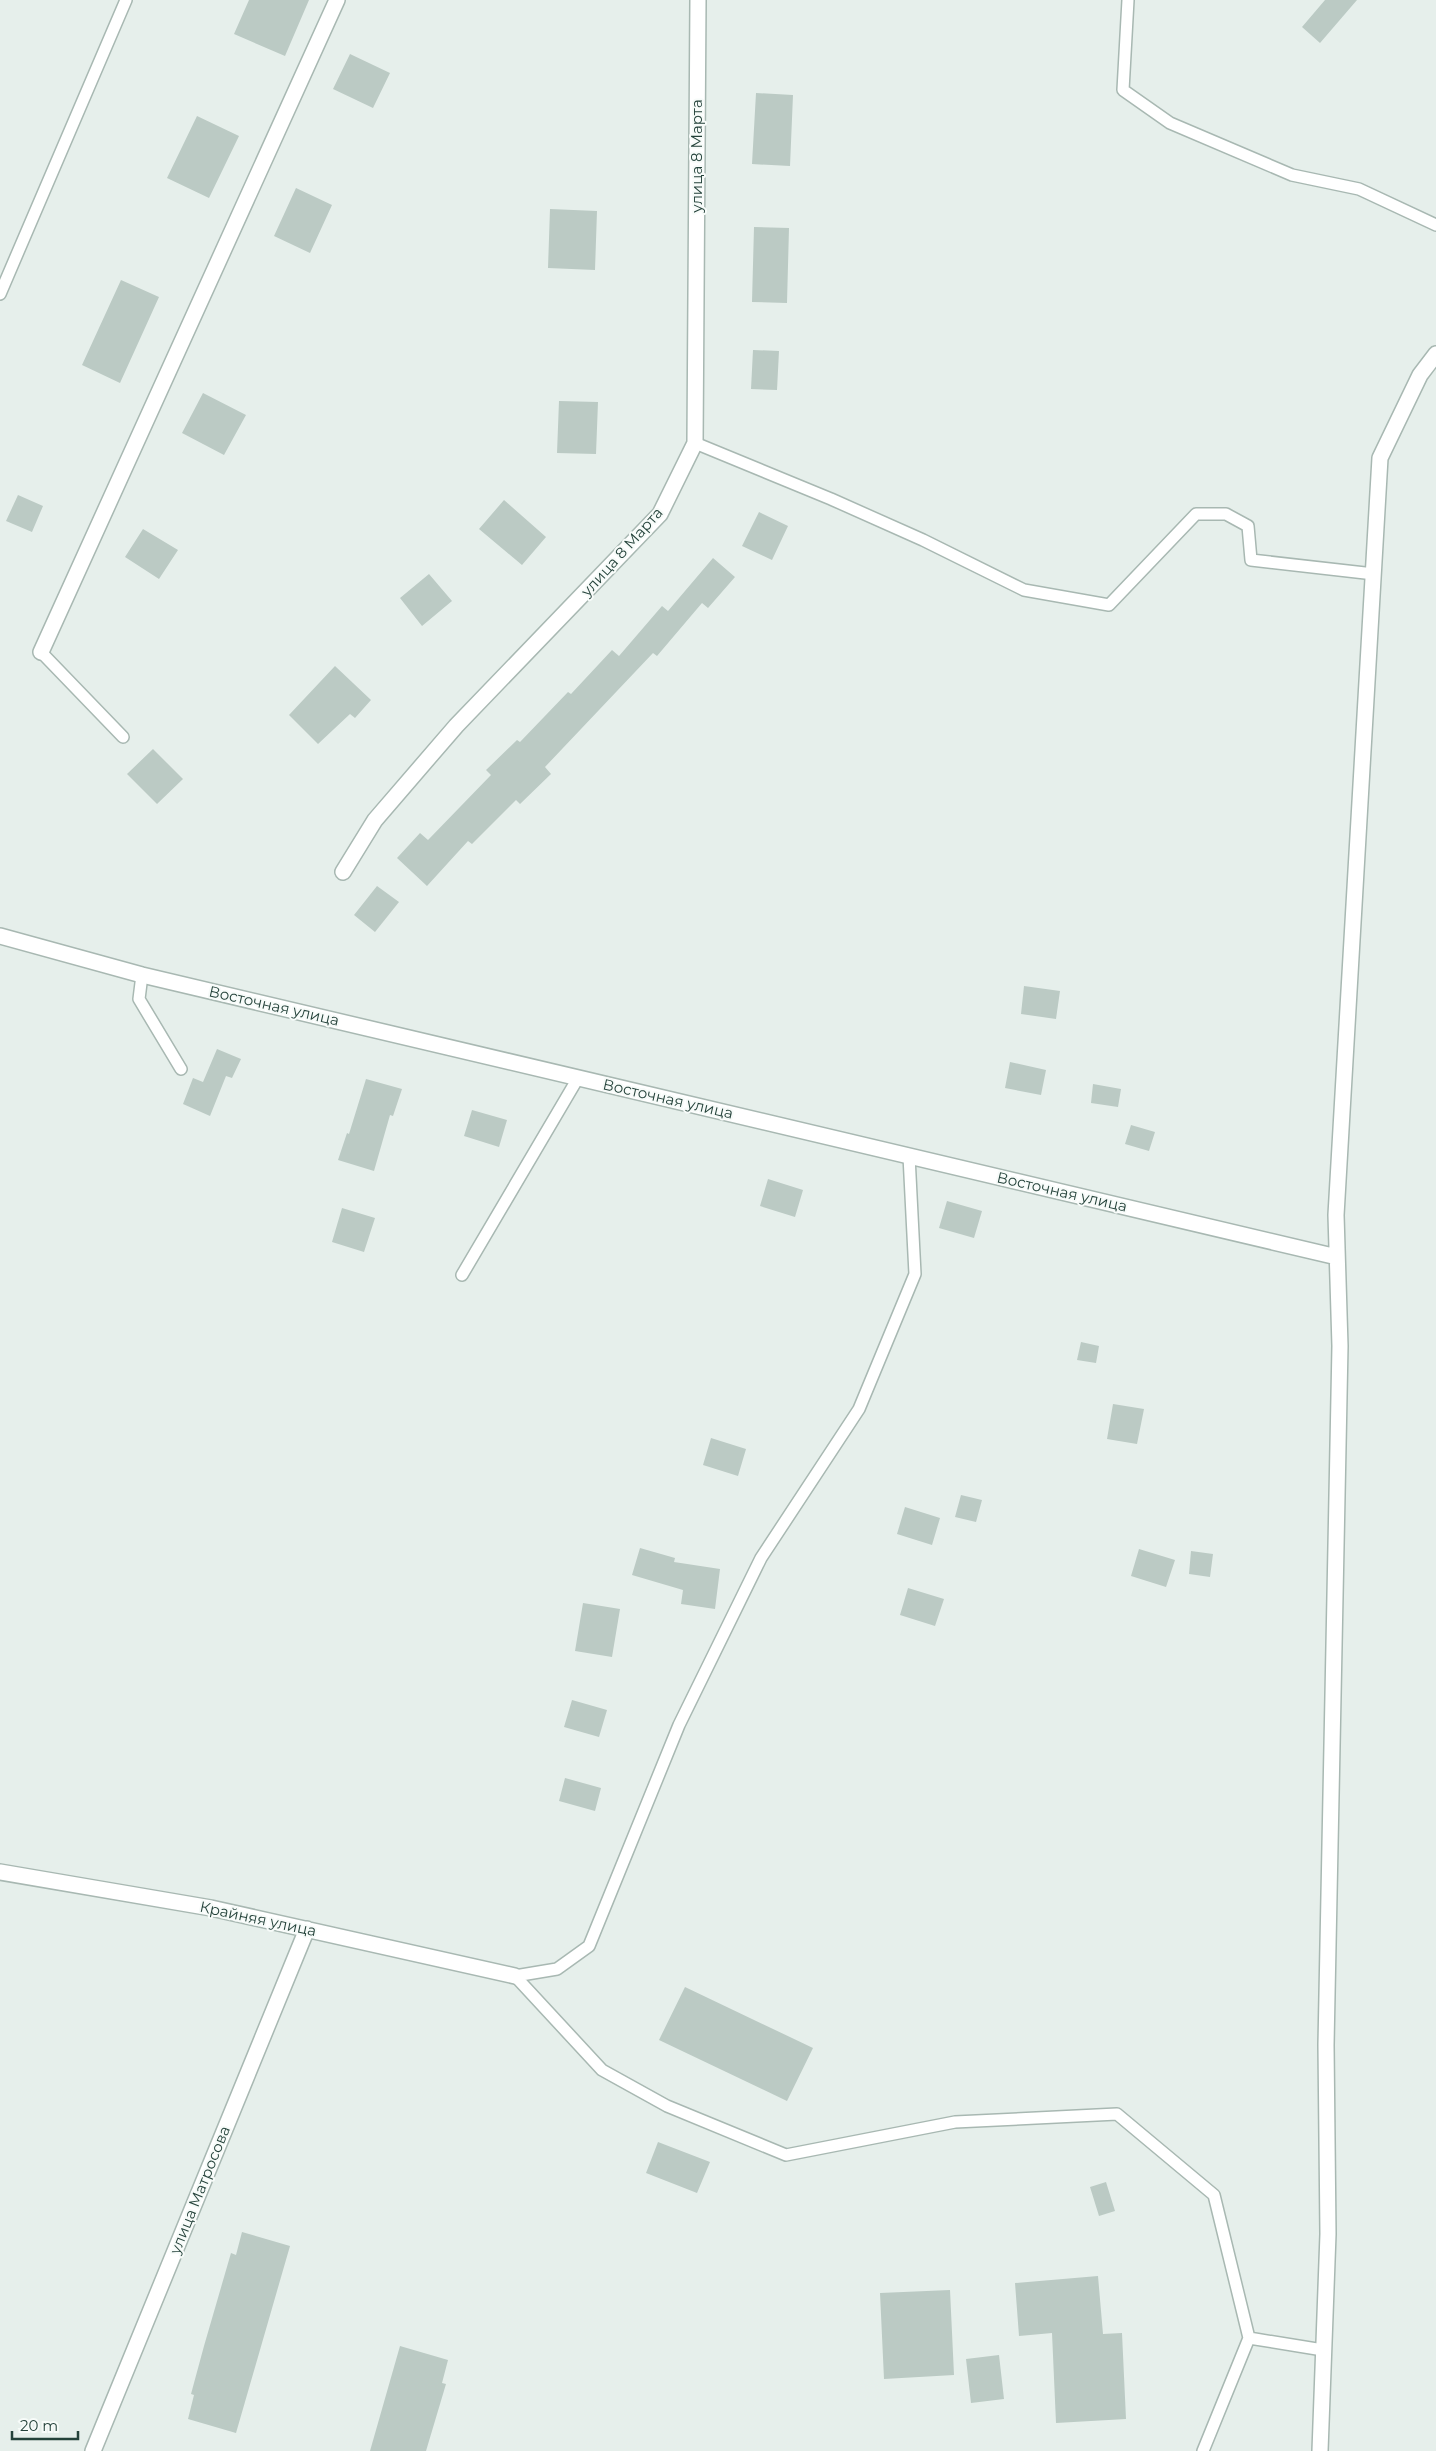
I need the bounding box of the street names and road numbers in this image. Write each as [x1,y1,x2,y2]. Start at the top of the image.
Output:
street label: улица 8 Марта [687,99,706,214]
street label: улица 8 Марта [576,503,667,601]
street label: Восточная улица [207,981,341,1030]
street label: Восточная улица [601,1074,735,1123]
street label: Восточная улица [995,1167,1129,1216]
street label: Крайняя улица [198,1897,318,1940]
street label: улица Матросова [165,2123,234,2258]

